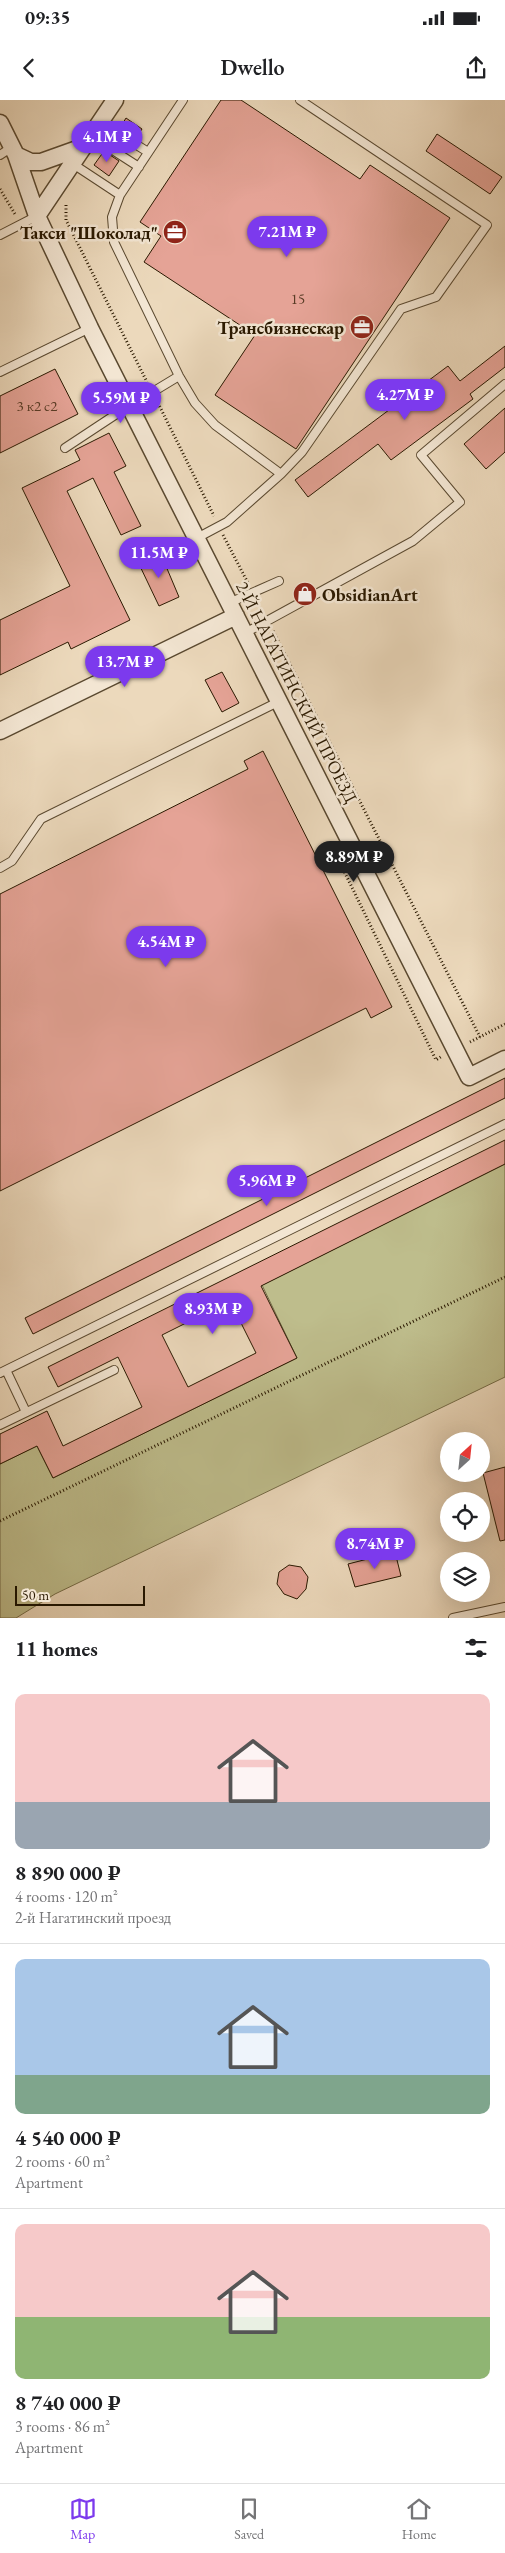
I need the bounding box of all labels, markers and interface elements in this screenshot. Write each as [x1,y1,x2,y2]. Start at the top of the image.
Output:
text: 09:35 [25,5,71,30]
text: Dwello [220,53,285,82]
icon: back [15,54,43,82]
icon: share [462,54,490,82]
pin: 4.1M ₽ [66,120,148,163]
text: 4.1M ₽ [82,126,132,147]
pin: 7.21M ₽ [241,216,333,258]
office icon: Такси "Шоколад" [162,219,188,245]
place label: Такси "Шоколад" [20,221,158,244]
text: 7.21M ₽ [258,221,316,242]
house number: 15 [291,289,305,308]
office icon: Трансбизнескар [349,314,375,340]
place label: Трансбизнескар [217,316,344,339]
pin: 4.27M ₽ [359,378,451,421]
pin: 5.59M ₽ [75,382,167,424]
text: 4.27M ₽ [376,384,434,405]
text: 5.59M ₽ [92,387,150,408]
house number: 3 к2 с2 [17,396,58,415]
pin: 11.5M ₽ [113,536,205,579]
text: 11.5M ₽ [130,542,188,563]
street label: 2-Й НАГАТИНСКИЙ ПРОЕЗД [231,577,363,807]
shop icon: ObsidianArt [292,581,318,607]
place label: ObsidianArt [322,583,418,606]
pin: 13.7M ₽ [79,646,171,688]
text: 13.7M ₽ [96,651,154,672]
pin: 8.89M ₽ [308,840,400,883]
text: 8.89M ₽ [325,846,383,867]
pin: 4.54M ₽ [120,926,212,968]
text: 4.54M ₽ [137,931,195,952]
pin: 5.96M ₽ [221,1164,313,1207]
text: 5.96M ₽ [238,1170,296,1191]
pin: 8.93M ₽ [167,1292,259,1335]
text: 8.93M ₽ [184,1298,242,1319]
north arrow [440,1432,490,1482]
map controls [440,1432,490,1602]
button: locate [440,1492,490,1542]
pin: 8.74M ₽ [329,1528,421,1570]
text: 8.74M ₽ [346,1533,404,1554]
button: layers [440,1552,490,1602]
scale bar [15,1583,145,1606]
text: 50 m [22,1586,49,1604]
icon: filters [462,1634,490,1662]
text: 11 homes [15,1635,98,1662]
icon: home [208,1726,298,1816]
text: 8 890 000 ₽ [15,1859,121,1886]
text: 4 rooms · 120 m² [15,1886,118,1907]
text: 2-й Нагатинский проезд [15,1907,171,1928]
icon: home [208,1992,298,2082]
text: 4 540 000 ₽ [15,2124,121,2151]
text: 2 rooms · 60 m² [15,2151,110,2172]
text: Apartment [15,2172,83,2193]
icon: home [208,2257,298,2347]
text: 8 740 000 ₽ [15,2389,121,2416]
text: 3 rooms · 86 m² [15,2416,110,2437]
text: Apartment [15,2437,83,2458]
tab: Map [69,2495,97,2543]
tab: Saved [234,2495,264,2543]
tab: Home [402,2495,436,2543]

